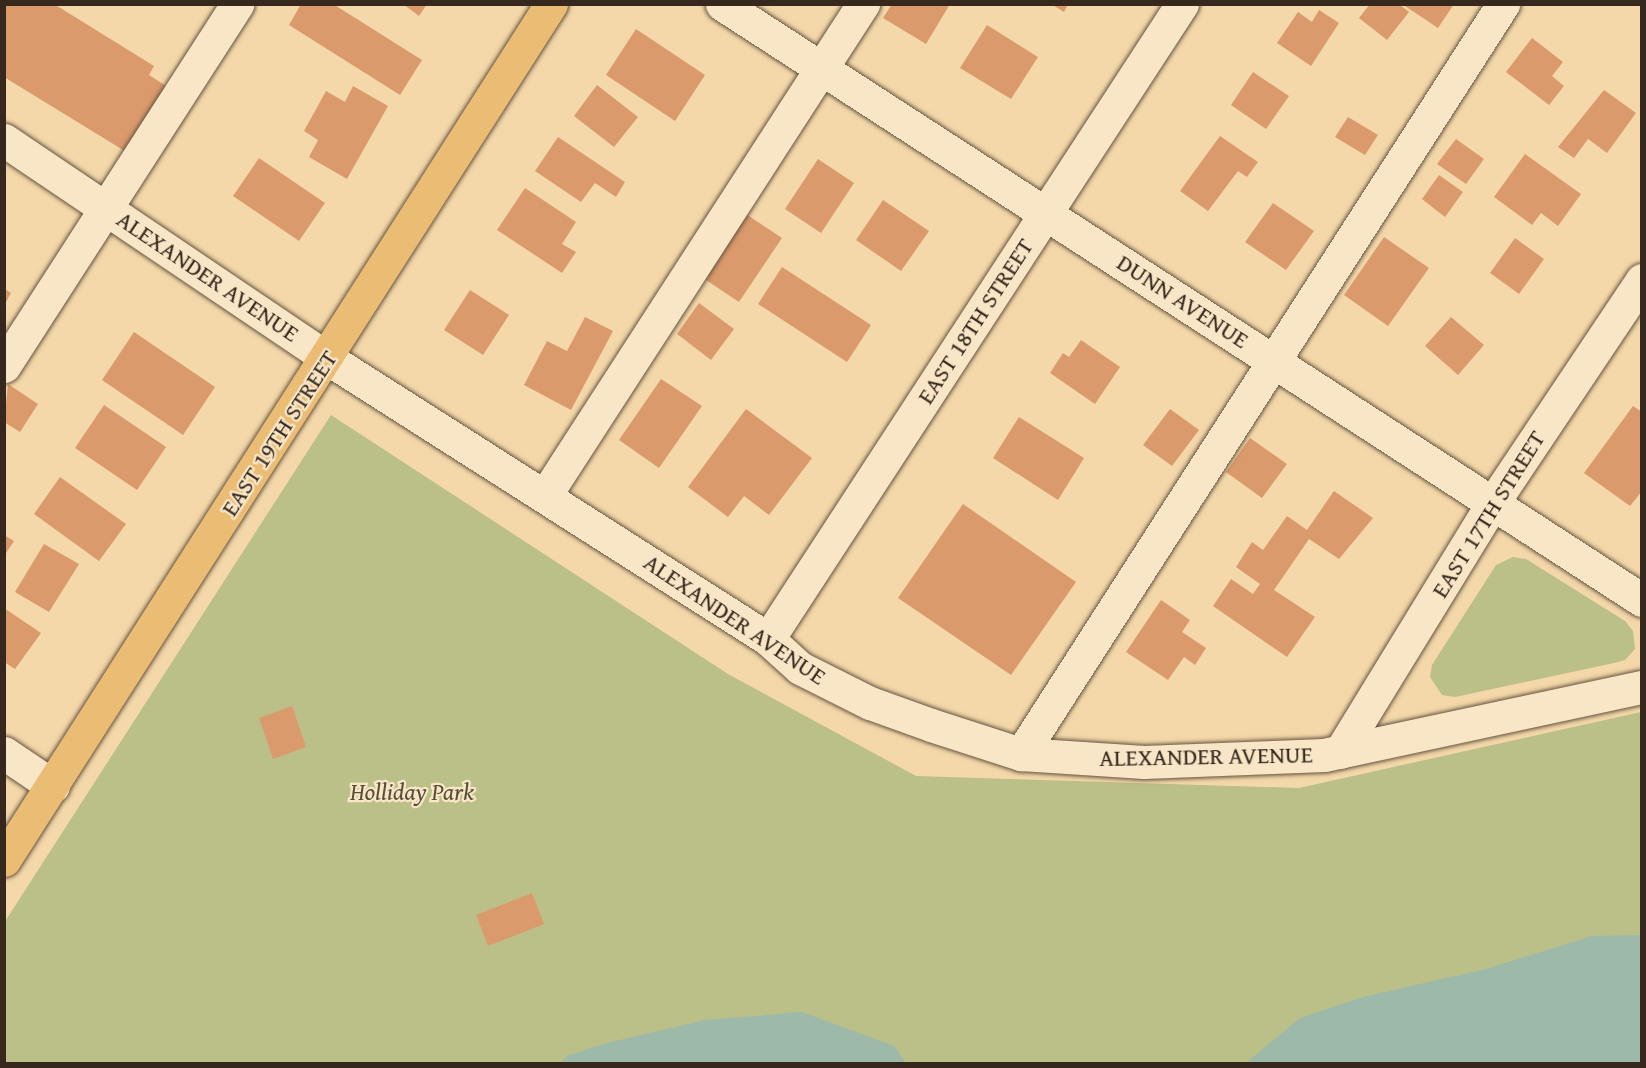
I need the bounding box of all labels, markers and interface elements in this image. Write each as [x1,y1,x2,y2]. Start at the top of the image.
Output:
street label: ALEXANDER AVENUE [111,204,305,348]
street label: EAST 18TH STREET [911,233,1039,409]
street label: DUNN AVENUE [1112,248,1254,354]
street label: EAST 19TH STREET [215,345,343,521]
street label: EAST 17TH STREET [1425,425,1551,603]
street label: ALEXANDER AVENUE [638,547,832,691]
street label: ALEXANDER AVENUE [1099,740,1313,772]
park label: Holliday Park [350,778,474,806]

